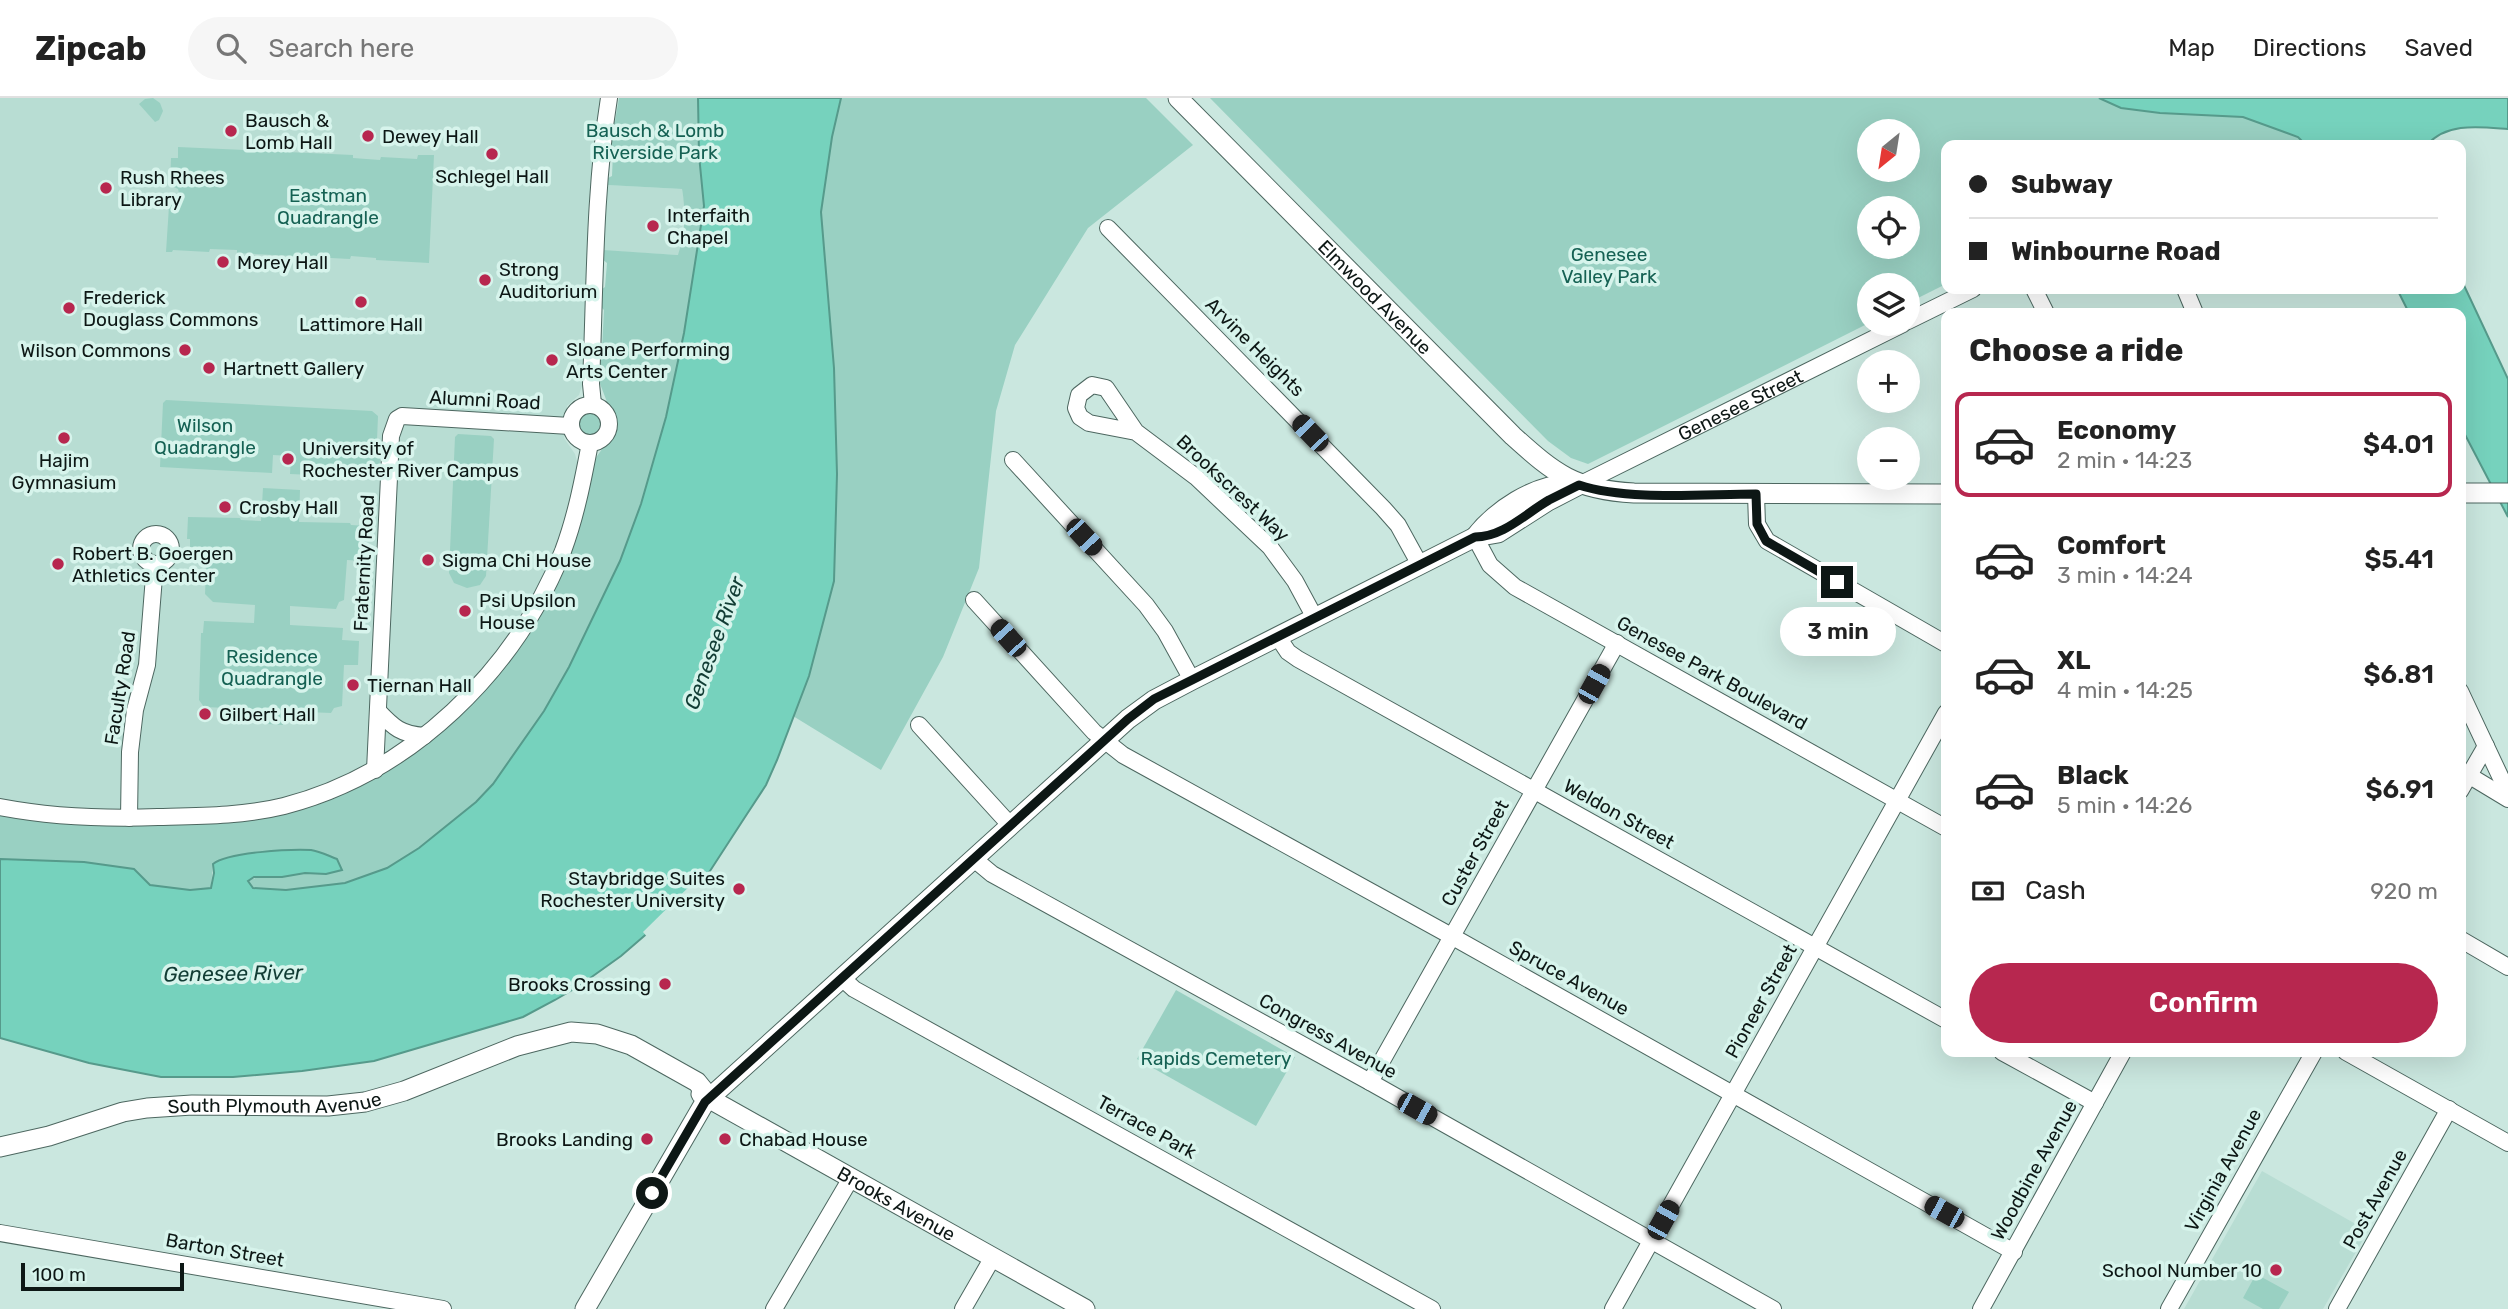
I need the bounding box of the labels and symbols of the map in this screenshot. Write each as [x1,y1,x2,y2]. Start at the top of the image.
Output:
place label: Bausch & Lomb Hall [245,109,333,154]
park label: Bausch & Lomb Riverside Park [586,119,724,164]
north arrow [1857,119,1920,182]
marker: Bausch & Lomb Hall [223,123,239,139]
place label: Dewey Hall [382,125,479,148]
marker: Dewey Hall [360,128,376,144]
marker: Schlegel Hall [484,146,500,162]
place label: Schlegel Hall [435,165,549,188]
place label: Rush Rhees Library [120,166,225,211]
marker: Rush Rhees Library [98,180,114,196]
park label: Eastman Quadrangle [277,184,379,229]
place label: Interfaith Chapel [667,204,750,249]
marker: Interfaith Chapel [645,218,661,234]
street label: Elmwood Avenue [1314,235,1437,359]
park label: Genesee Valley Park [1561,243,1657,288]
place label: Morey Hall [237,251,328,274]
marker: Morey Hall [215,254,231,270]
place label: Strong Auditorium [499,258,597,303]
marker: Strong Auditorium [477,272,493,288]
place label: Frederick Douglass Commons [83,286,258,331]
street label: Arvine Heights [1201,293,1309,401]
marker: Lattimore Hall [353,294,369,310]
marker: Frederick Douglass Commons [61,300,77,316]
place label: Lattimore Hall [299,313,423,336]
place label: Sloane Performing Arts Center [566,338,730,383]
place label: Wilson Commons [20,339,171,362]
marker: Wilson Commons [177,342,193,358]
marker: Sloane Performing Arts Center [544,352,560,368]
place label: Hartnett Gallery [223,357,364,380]
marker: Hartnett Gallery [201,360,217,376]
street label: Genesee Street [1674,364,1807,446]
street label: Alumni Road [429,386,541,414]
car [1288,411,1333,455]
park label: Wilson Quadrangle [154,414,256,459]
marker: Hajim Gymnasium [56,430,72,446]
street label: Brookscrest Way [1172,430,1294,546]
place label: University of Rochester River Campus [302,437,519,482]
place label: Hajim Gymnasium [12,449,116,494]
marker: University of Rochester River Campus [280,451,296,467]
street label: Fraternity Road [349,494,379,632]
place label: Crosby Hall [239,496,338,519]
marker: Crosby Hall [217,499,233,515]
car [1062,514,1107,560]
place label: Robert B. Goergen Athletics Center [72,542,233,587]
place label: Sigma Chi House [442,549,592,572]
marker: Sigma Chi House [420,552,436,568]
marker: Robert B. Goergen Athletics Center [50,556,66,572]
route end [1821,566,1853,598]
water label: Genesee River [678,572,750,713]
place label: Psi Upsilon House [479,589,576,634]
marker: Psi Upsilon House [457,603,473,619]
callout: 3 min [1779,606,1895,656]
street label: Genesee Park Boulevard [1613,611,1811,735]
car [987,615,1030,661]
street label: Faculty Road [100,630,140,746]
park label: Residence Quadrangle [221,645,323,690]
car [1575,661,1614,707]
place label: Tiernan Hall [367,674,472,697]
marker: Tiernan Hall [345,677,361,693]
place label: Gilbert Hall [219,703,316,726]
marker: Gilbert Hall [197,706,213,722]
street label: Weldon Street [1559,774,1679,854]
street label: Custer Street [1436,795,1514,910]
place label: Staybridge Suites Rochester University [540,867,725,912]
marker: Staybridge Suites Rochester University [731,881,747,897]
street label: Spruce Avenue [1505,936,1633,1020]
street label: Pioneer Street [1720,939,1802,1062]
water label: Genesee River [163,959,304,987]
place label: Brooks Crossing [508,973,651,996]
marker: Brooks Crossing [657,976,673,992]
street label: Congress Avenue [1255,989,1401,1083]
park label: Rapids Cemetery [1140,1047,1292,1070]
street label: South Plymouth Avenue [167,1086,384,1118]
street label: Terrace Park [1093,1090,1201,1164]
car [1394,1090,1441,1128]
street label: Woodbine Avenue [1986,1096,2082,1244]
street label: Virginia Avenue [2180,1104,2266,1236]
place label: Brooks Landing [496,1128,633,1151]
place label: Chabad House [739,1128,868,1151]
marker: Brooks Landing [639,1131,655,1147]
marker: Chabad House [717,1131,733,1147]
street label: Post Avenue [2338,1145,2412,1253]
street label: Brooks Avenue [833,1161,959,1246]
route start [636,1177,668,1209]
car [1921,1193,1968,1231]
car [1644,1197,1683,1243]
street label: Barton Street [164,1228,287,1272]
place label: School Number 10 [2102,1259,2262,1282]
scale bar [21,1260,184,1292]
marker: School Number 10 [2268,1262,2284,1278]

